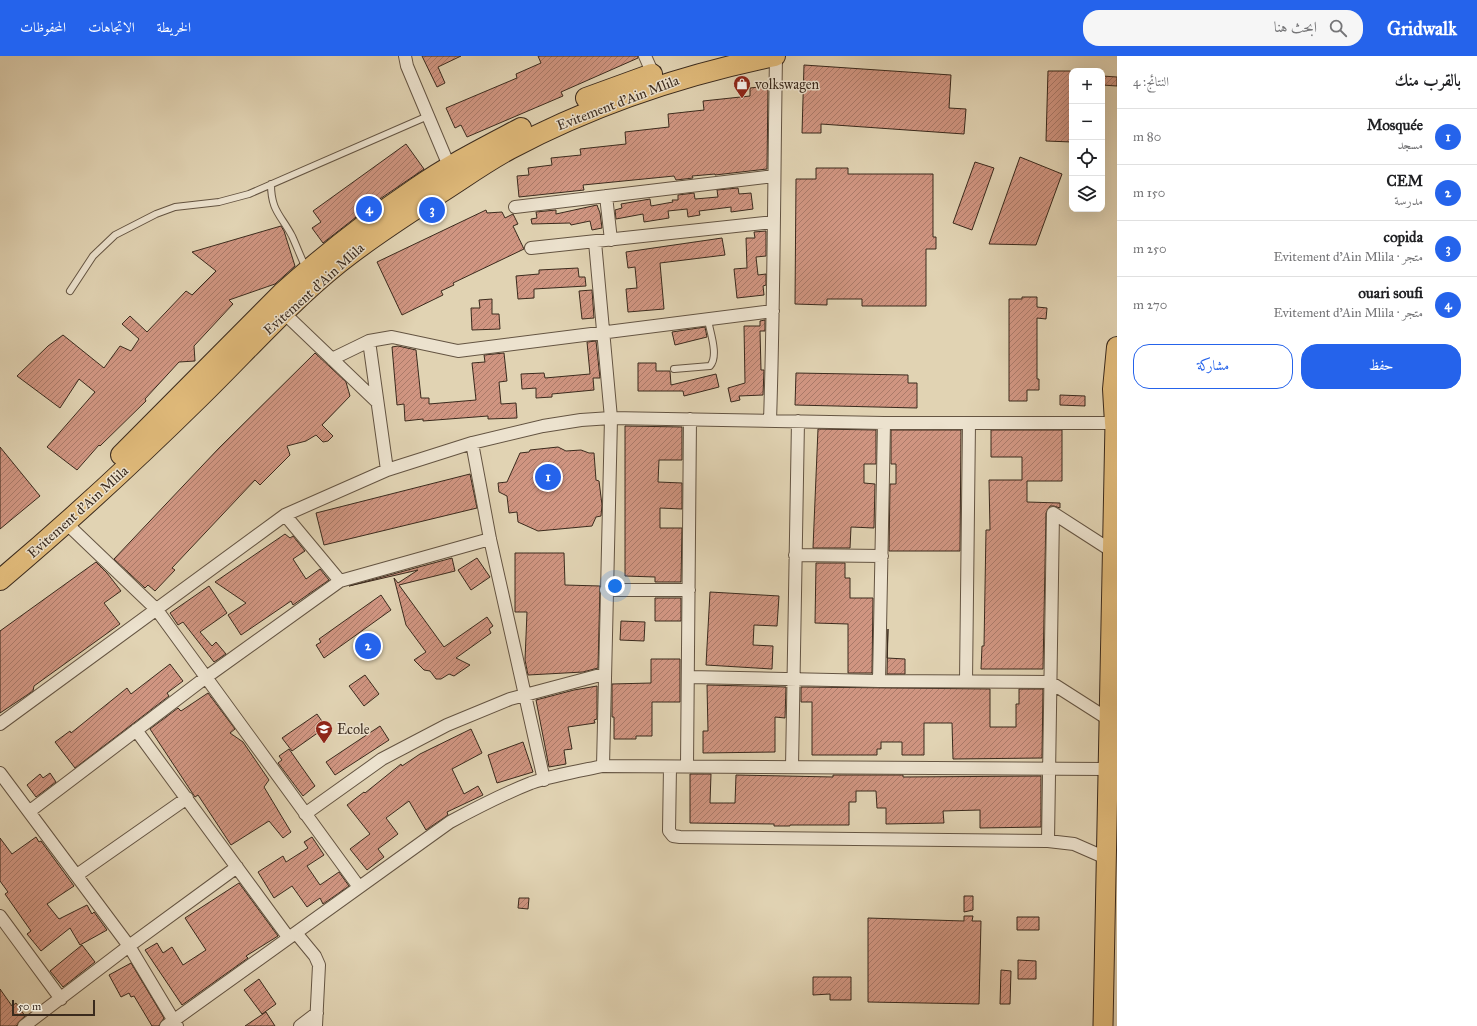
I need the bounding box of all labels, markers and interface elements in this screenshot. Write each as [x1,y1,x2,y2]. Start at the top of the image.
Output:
search box [1083,10,1363,46]
icon: search [1327,17,1349,39]
text: Gridwalk [1387,17,1457,40]
text: ابحث هنا [1274,18,1317,36]
text: المحفوظات [20,19,66,36]
text: الاتجاهات [88,19,135,36]
text: الخريطة [157,19,191,36]
map controls [1069,68,1105,212]
button: + [1069,68,1105,104]
text: بالقرب منك [1395,70,1461,91]
street label: Evitement d'Ain Mlila [554,72,682,134]
shop icon: volkswagen [732,74,752,99]
text: النتائج: 4 [1133,74,1169,90]
place label: volkswagen [754,76,820,93]
button: − [1069,104,1105,140]
text: Mosquée [1367,116,1423,134]
text: 80 m [1133,129,1161,145]
text: 1 [1445,129,1451,145]
text: مسجد [1397,137,1423,153]
button: locate [1069,140,1105,176]
text: CEM [1387,172,1423,190]
button: layers [1069,176,1105,212]
text: 150 m [1133,185,1165,201]
text: 2 [1445,185,1451,201]
text: مدرسة [1394,193,1423,209]
pin: 4 [356,194,382,224]
pin: 3 [419,195,445,225]
text: copida [1384,228,1423,246]
street label: Evitement d'Ain Mlila [260,239,368,339]
text: 250 m [1133,241,1167,257]
text: 3 [1445,241,1451,257]
text: متجر · Evitement d'Ain Mlila [1274,249,1423,265]
text: ouari soufi [1358,284,1423,302]
text: 270 m [1133,297,1167,313]
text: 4 [1444,297,1452,313]
text: متجر · Evitement d'Ain Mlila [1274,305,1423,321]
button: مشاركة [1133,344,1293,389]
button: حفظ [1301,344,1461,389]
street label: Evitement d'Ain Mlila [24,462,132,562]
pin: 1 [535,462,561,492]
your location [605,576,625,596]
pin: 2 [355,631,381,661]
school or university icon: Ecole [314,719,334,744]
place label: Ecole [337,721,370,738]
scale bar [12,998,95,1017]
text: 50 m [18,1000,41,1013]

